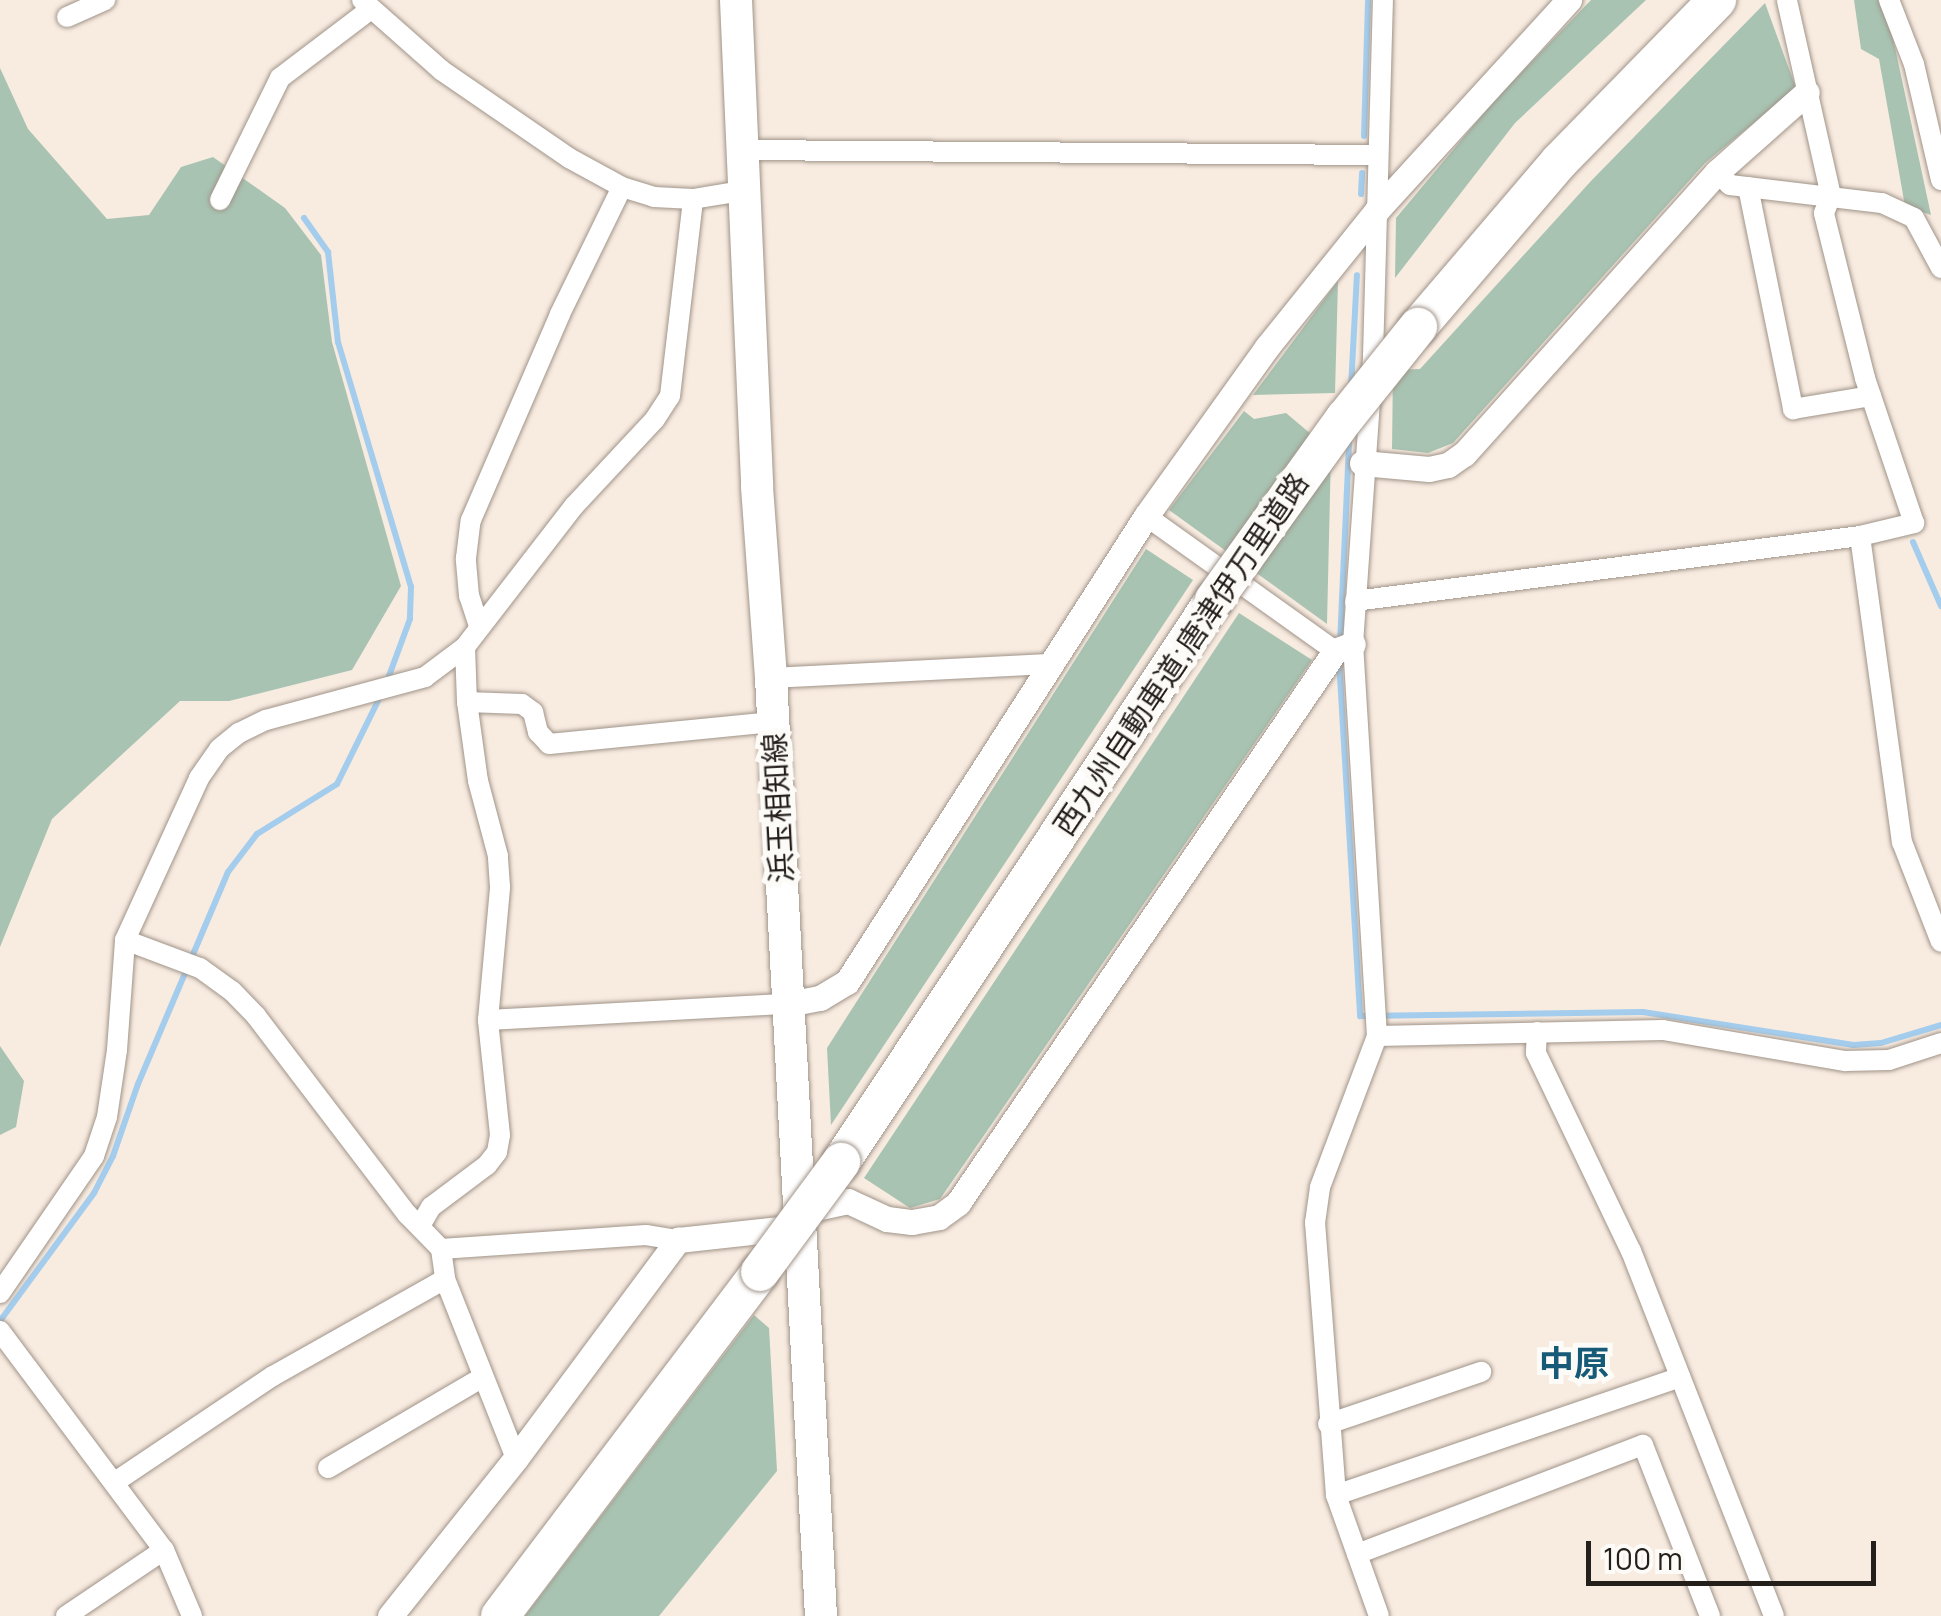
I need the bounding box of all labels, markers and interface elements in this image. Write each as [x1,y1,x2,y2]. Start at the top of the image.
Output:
street label: 西九州自動車道;唐津伊万里道路 [1046,466,1316,842]
street label: 浜玉相知線 [756,732,800,884]
district label: 中原 [1539,1342,1609,1384]
scale bar [1591,1521,1881,1583]
text: 100 m [1603,1538,1683,1579]

